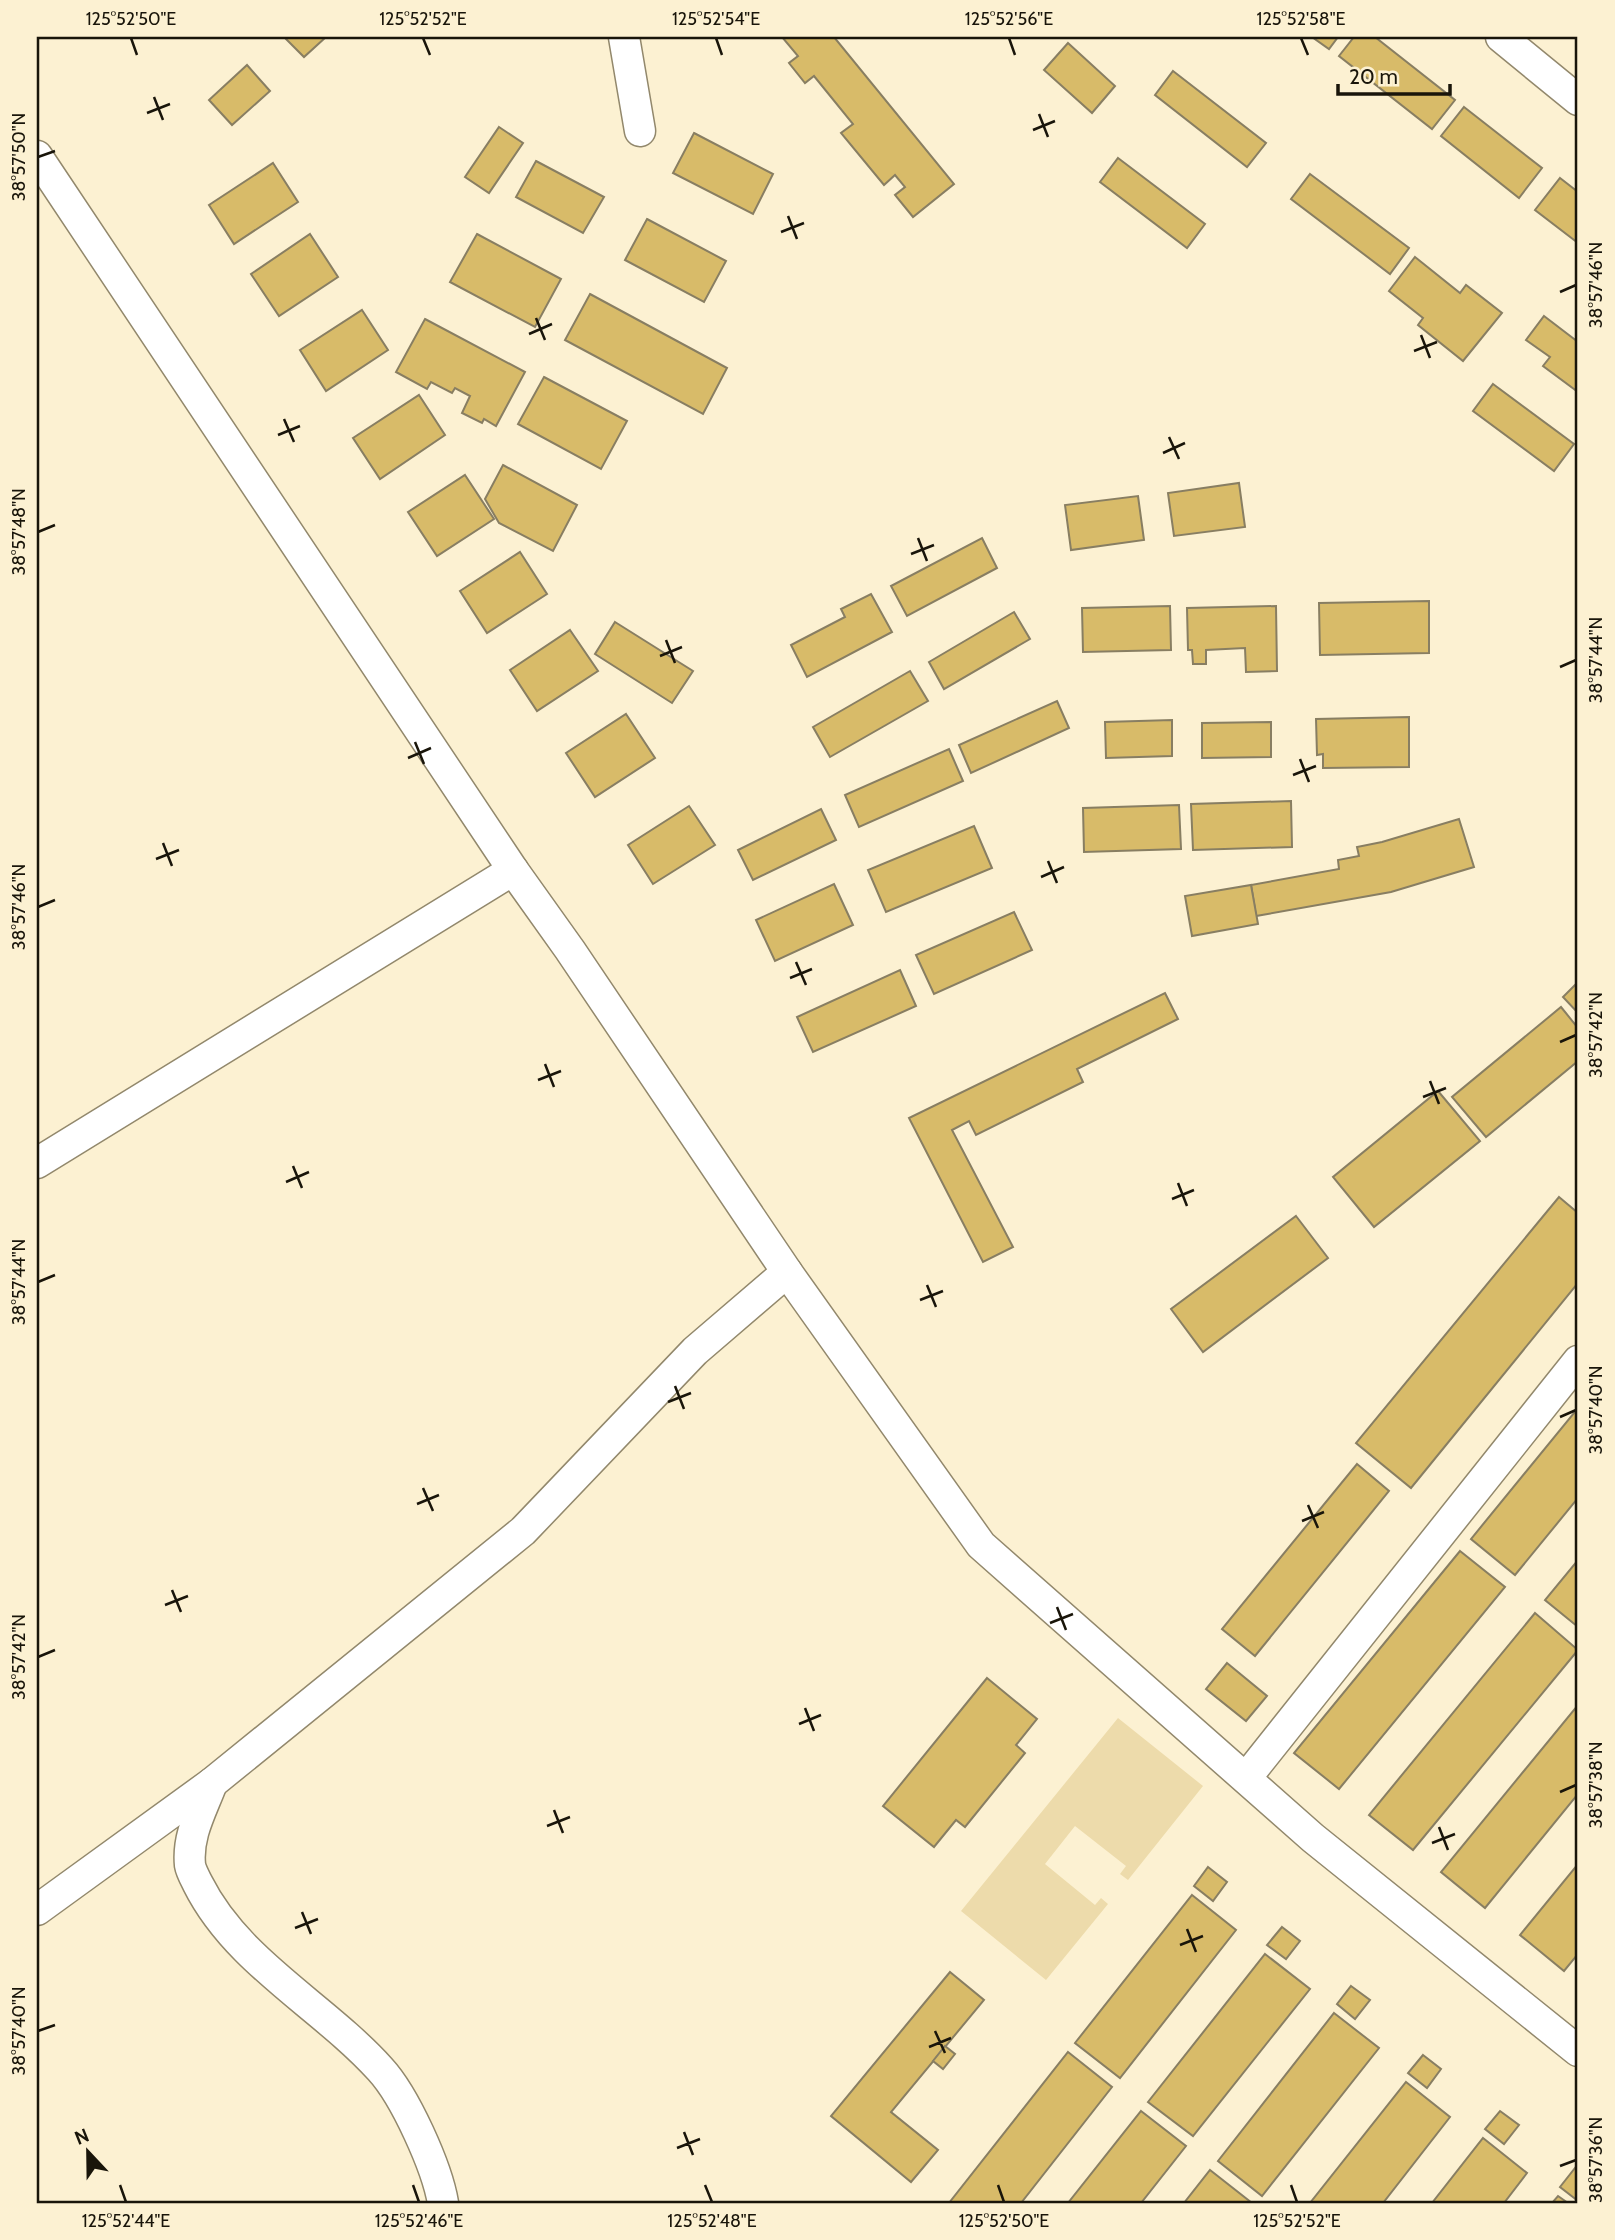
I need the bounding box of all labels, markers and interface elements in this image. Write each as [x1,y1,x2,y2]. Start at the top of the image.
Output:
text: 125°52'50"E [86,8,176,30]
text: 125°52'52"E [379,8,467,30]
text: 125°52'54"E [672,8,760,30]
text: 125°52'56"E [965,8,1053,30]
text: 125°52'58"E [1257,8,1346,30]
scale bar [1338,52,1450,96]
text: 20 m [1349,64,1398,89]
text: 38°57'50"N [8,113,30,201]
text: 38°57'46"N [1585,242,1607,328]
text: 38°57'48"N [8,488,30,576]
text: 38°57'44"N [1585,617,1607,703]
text: 38°57'46"N [8,864,30,950]
text: 38°57'42"N [1585,992,1607,1078]
text: 38°57'44"N [8,1239,30,1325]
text: 38°57'40"N [1585,1366,1607,1454]
text: 38°57'42"N [8,1614,30,1700]
text: 38°57'38"N [1585,1742,1607,1828]
text: 38°57'40"N [8,1987,30,2075]
text: 38°57'36"N [1585,2117,1607,2203]
north arrow [52,2118,122,2188]
text: N [71,2124,92,2150]
text: 125°52'44"E [82,2210,170,2232]
text: 125°52'46"E [375,2210,463,2232]
text: 125°52'48"E [667,2210,757,2232]
text: 125°52'50"E [959,2210,1049,2232]
text: 125°52'52"E [1253,2210,1341,2232]

